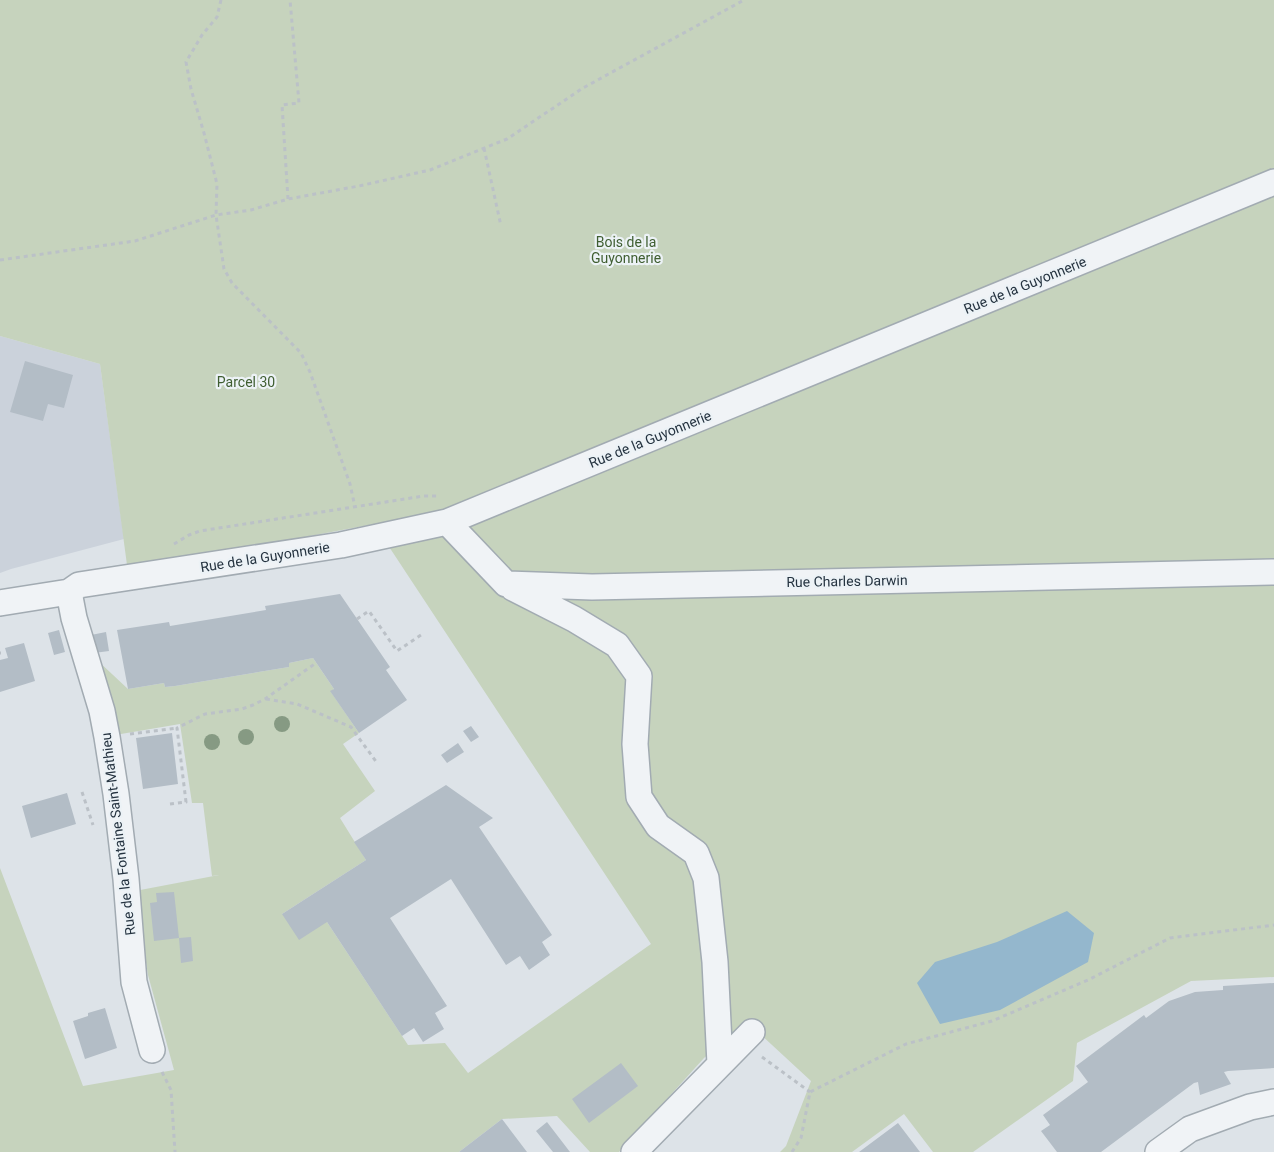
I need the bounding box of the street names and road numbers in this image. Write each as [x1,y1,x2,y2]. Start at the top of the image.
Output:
street label: Rue de la Guyonnerie [961,253,1089,317]
street label: Rue de la Guyonnerie [586,407,714,471]
street label: Rue de la Guyonnerie [199,539,331,575]
street label: Rue Charles Darwin [786,572,908,590]
street label: Rue de la Fontaine Saint-Mathieu [98,732,138,936]

